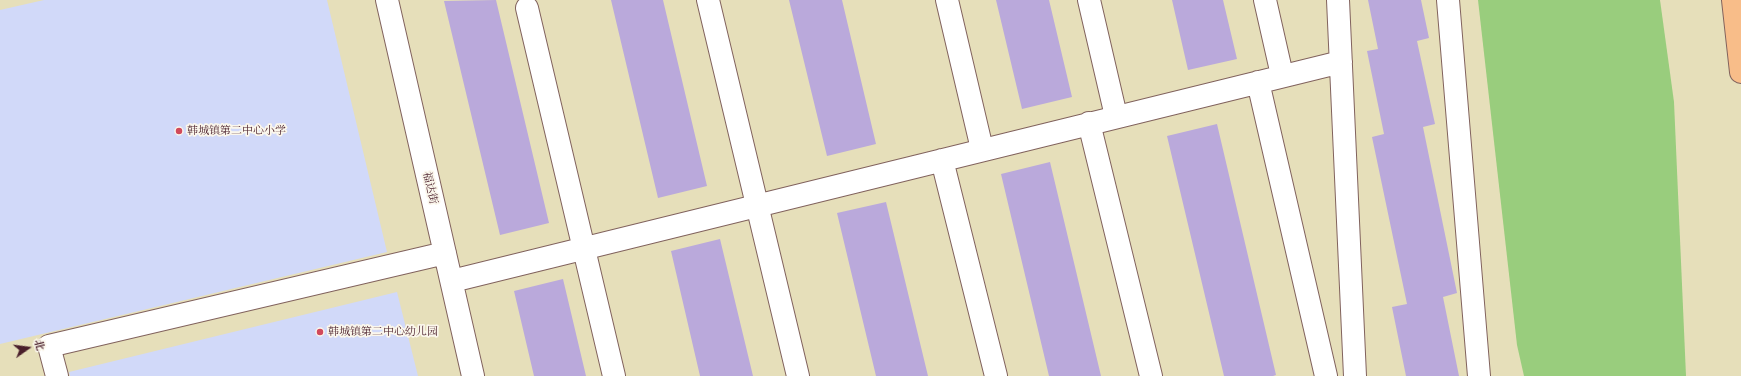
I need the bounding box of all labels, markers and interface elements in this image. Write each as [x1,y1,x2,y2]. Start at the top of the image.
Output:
place label: 韩城镇第二中心小学 [187,124,286,138]
marker: 韩城镇第二中心小学 [174,126,184,136]
street label: 福达街 [420,170,440,206]
place label: 韩城镇第二中心幼儿园 [328,325,438,339]
marker: 韩城镇第二中心幼儿园 [315,327,325,337]
north arrow [8,328,48,368]
text: 北 [32,338,48,352]

